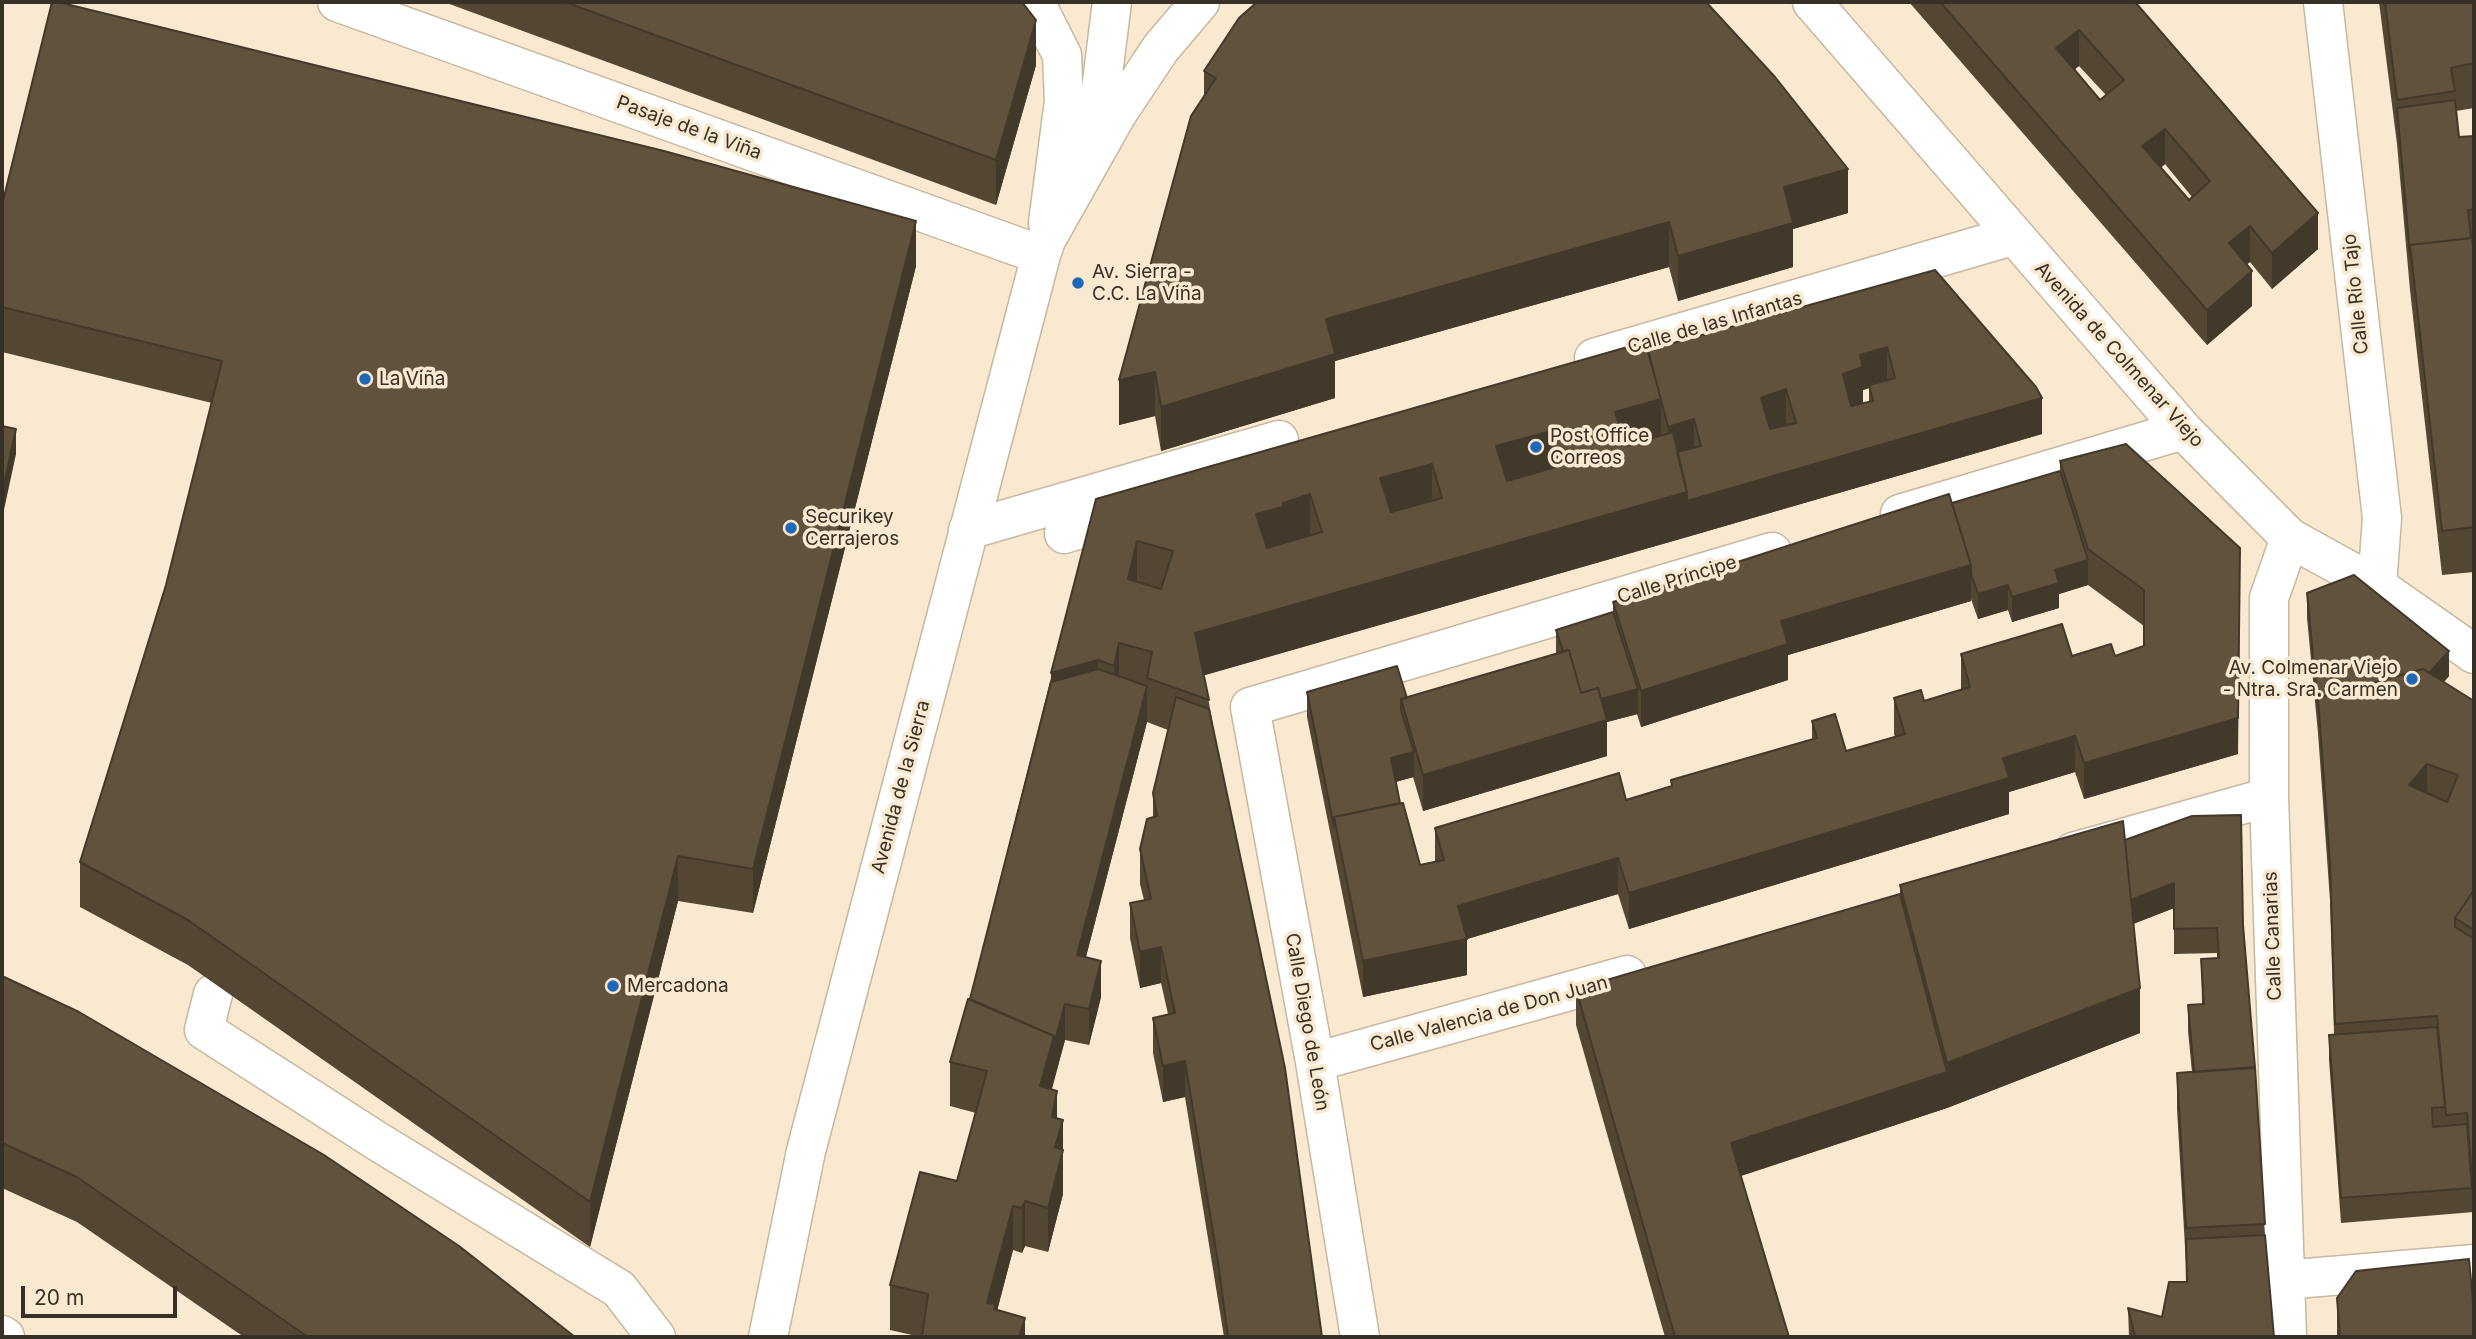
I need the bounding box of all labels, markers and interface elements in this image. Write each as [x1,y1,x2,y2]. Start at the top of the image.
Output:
street label: Pasaje de la Viña [613,91,765,165]
street label: Calle Río Tajo [2338,233,2374,355]
street label: Avenida de Colmenar Viejo [2030,258,2208,452]
place label: Av. Sierra - C.C. La Viña [1092,261,1202,305]
marker: Av. Sierra - C.C. La Viña [1070,275,1086,291]
street label: Calle de las Infantas [1625,287,1805,359]
place label: La Viña [379,368,445,390]
marker: La Viña [357,371,373,387]
place label: Post Office Correos [1550,425,1649,469]
marker: Post Office Correos [1528,439,1544,455]
place label: Securikey Cerrajeros [805,506,899,550]
marker: Securikey Cerrajeros [783,520,799,536]
street label: Calle Príncipe [1614,551,1740,609]
place label: Av. Colmenar Viejo - Ntra. Sra. Carmen [2223,657,2398,701]
marker: Av. Colmenar Viejo - Ntra. Sra. Carmen [2404,671,2420,687]
street label: Avenida de la Sierra [867,698,935,876]
street label: Calle Canarias [2259,871,2287,1001]
street label: Calle Diego de León [1280,931,1334,1113]
street label: Calle Valencia de Don Juan [1368,971,1610,1057]
place label: Mercadona [627,975,729,997]
marker: Mercadona [605,978,621,994]
scale bar [24,1272,180,1316]
text: 20 m [34,1285,84,1310]

